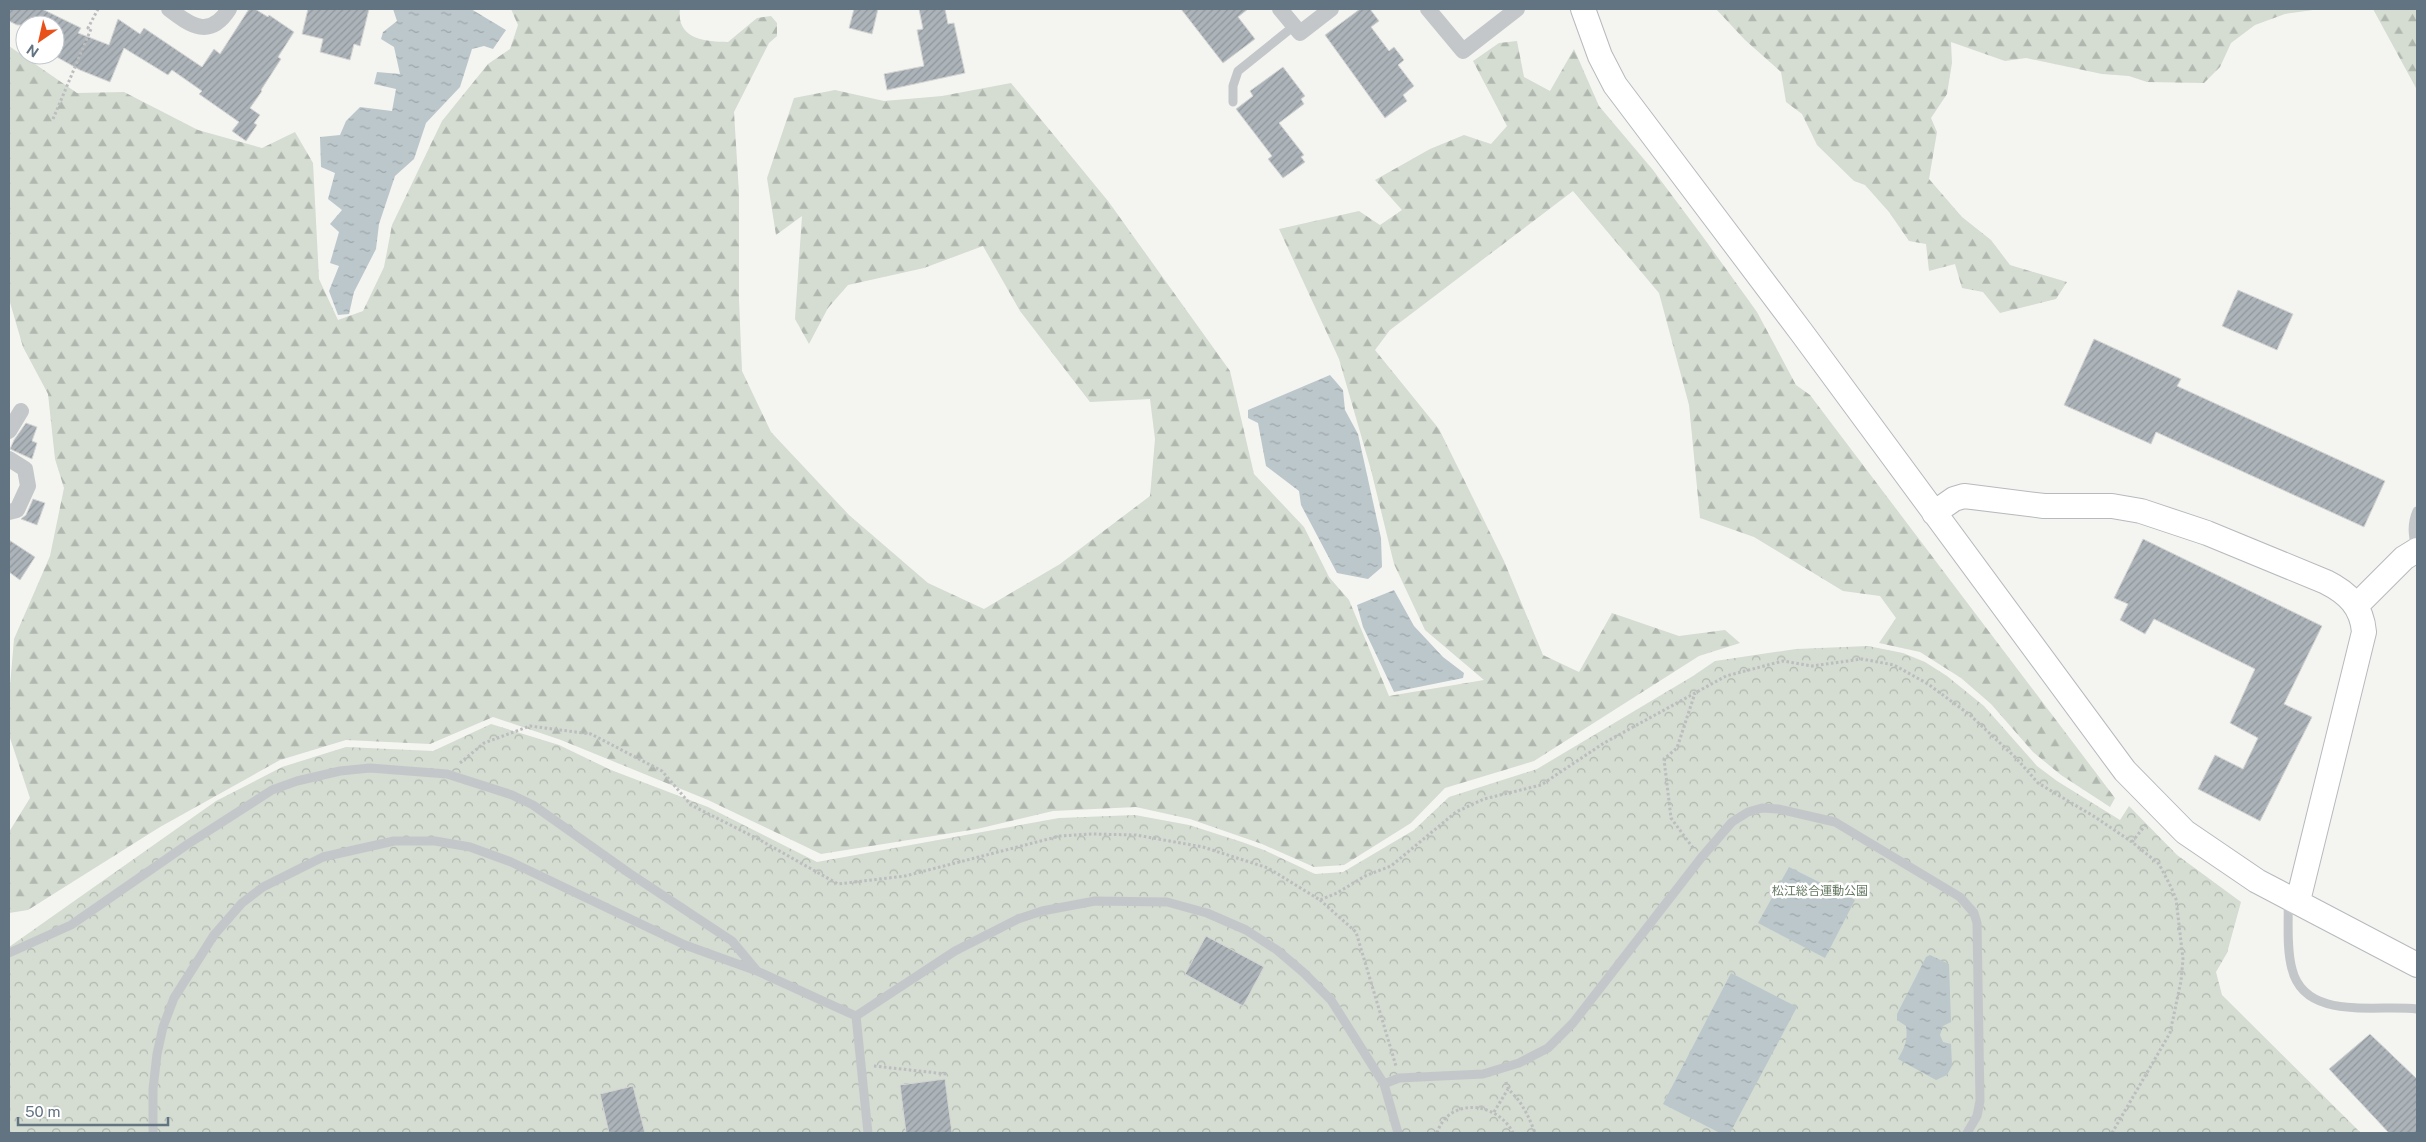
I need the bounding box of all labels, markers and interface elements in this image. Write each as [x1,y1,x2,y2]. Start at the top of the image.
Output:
north arrow [15,15,65,65]
text: N [24,41,42,60]
park label: 松江総合運動公園 [1772,884,1868,898]
scale bar [18,1094,168,1126]
text: 50 m [25,1103,60,1120]

